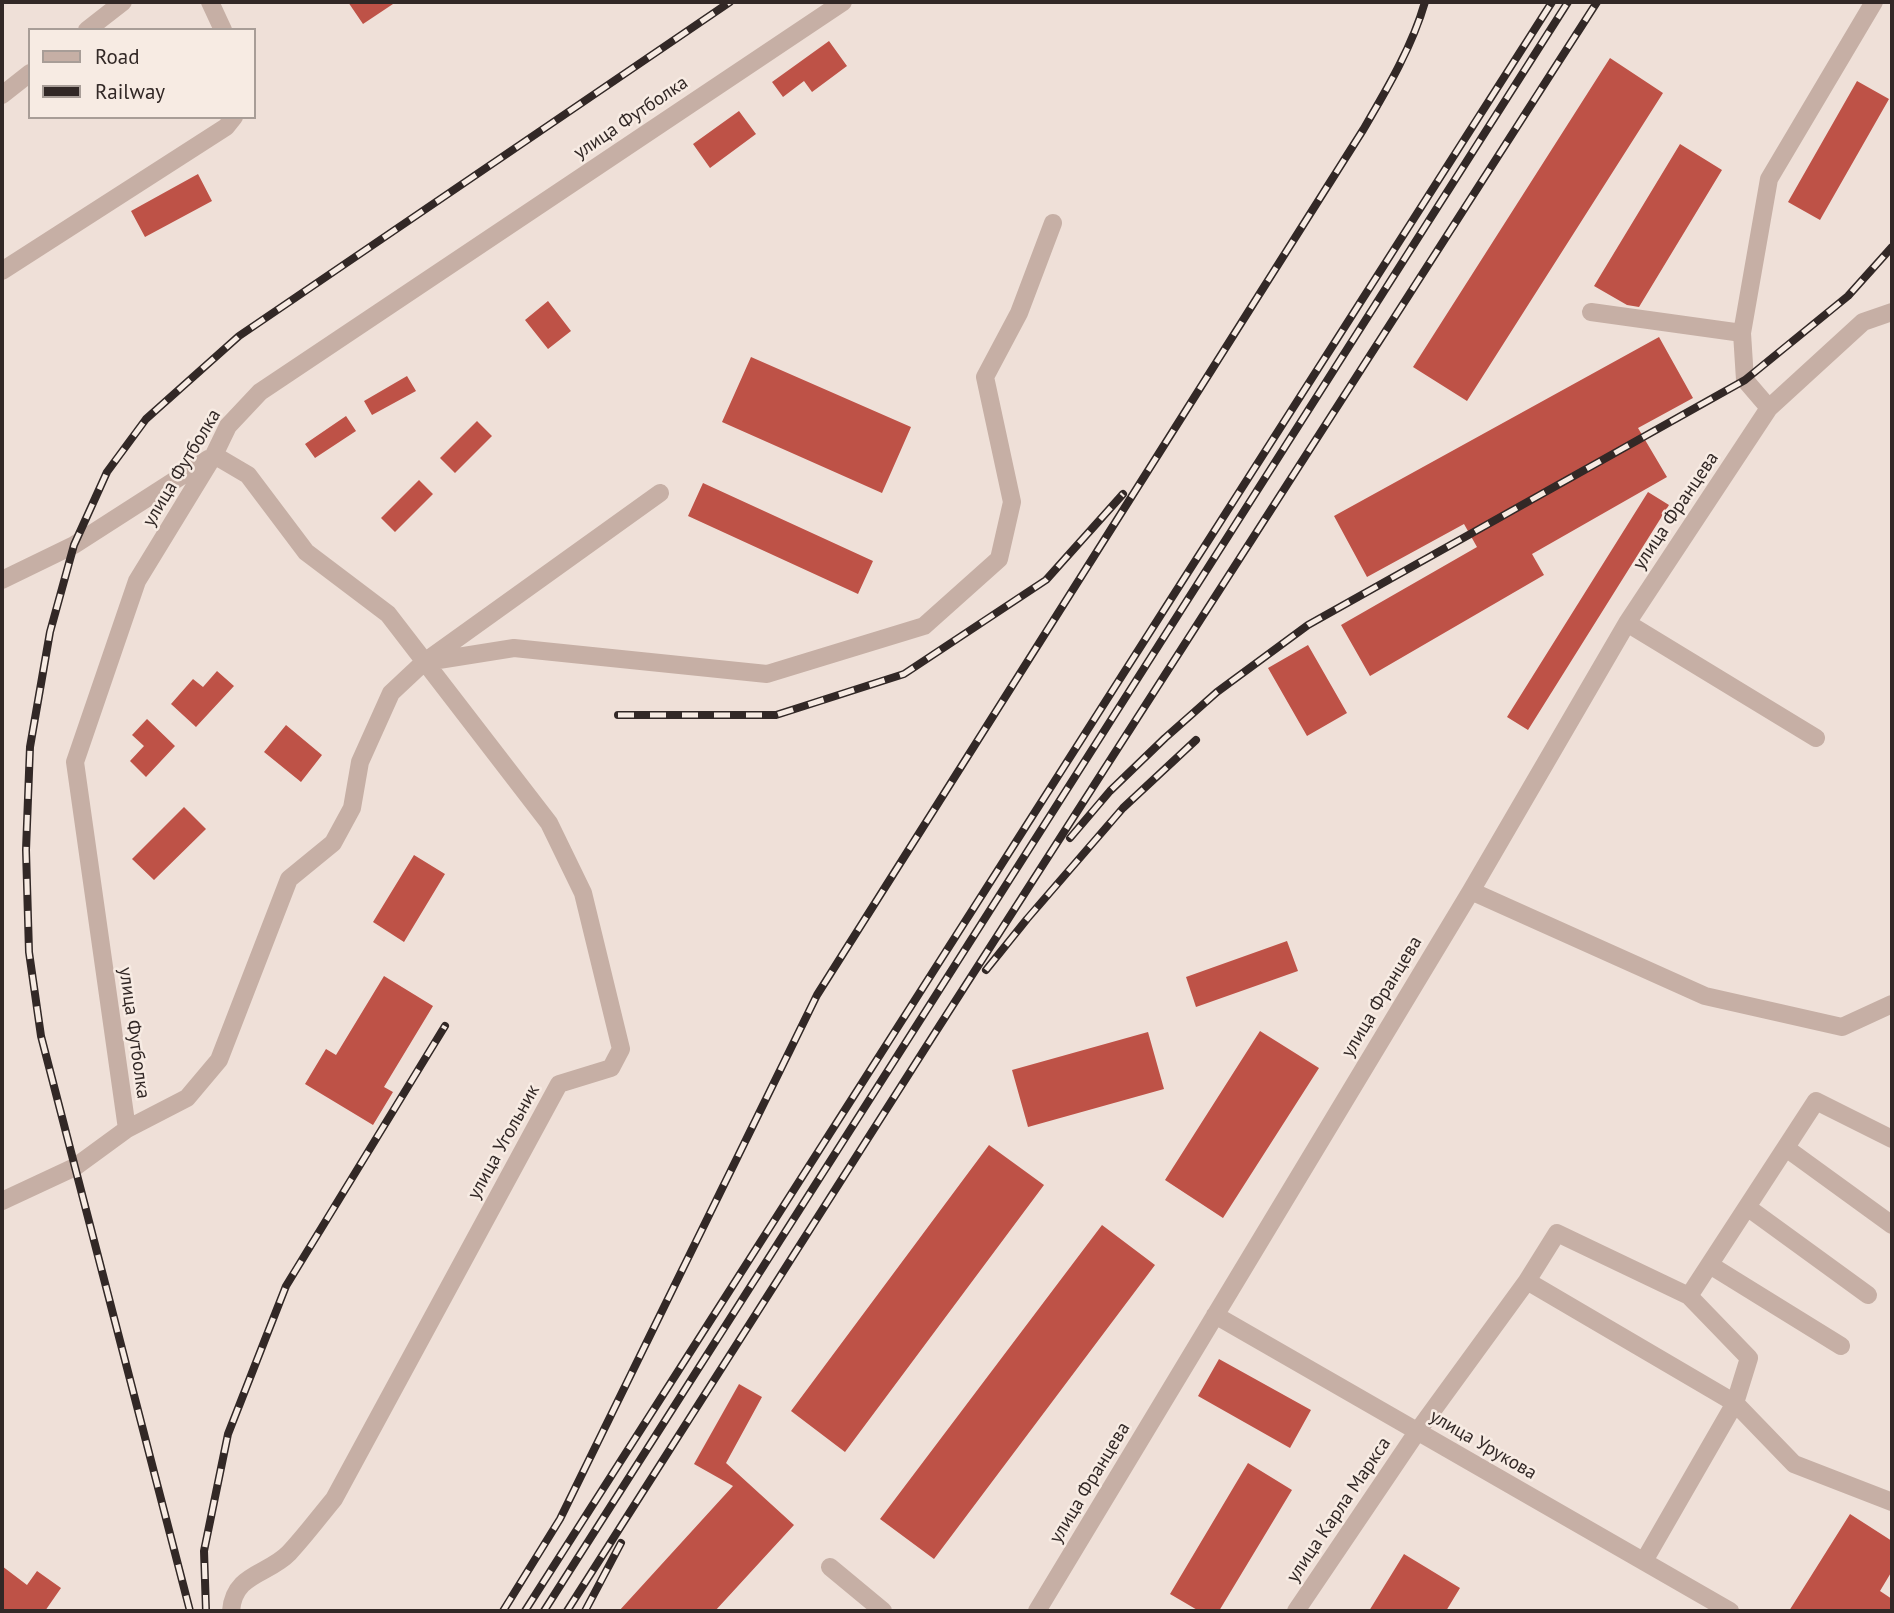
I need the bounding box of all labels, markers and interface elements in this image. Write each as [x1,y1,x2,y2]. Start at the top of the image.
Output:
legend [28,28,256,119]
text: Road [95,43,139,70]
street label: улица Футболка [570,71,692,165]
text: Railway [95,78,165,105]
street label: улица Футболка [138,405,226,531]
street label: улица Францева [1628,448,1724,574]
street label: улица Францева [1337,932,1427,1062]
street label: улица Футболка [113,966,155,1100]
street label: улица Угольник [463,1081,545,1203]
street label: улица Урукова [1425,1405,1541,1485]
street label: улица Францева [1045,1418,1135,1548]
street label: улица Карла Маркса [1282,1433,1396,1587]

